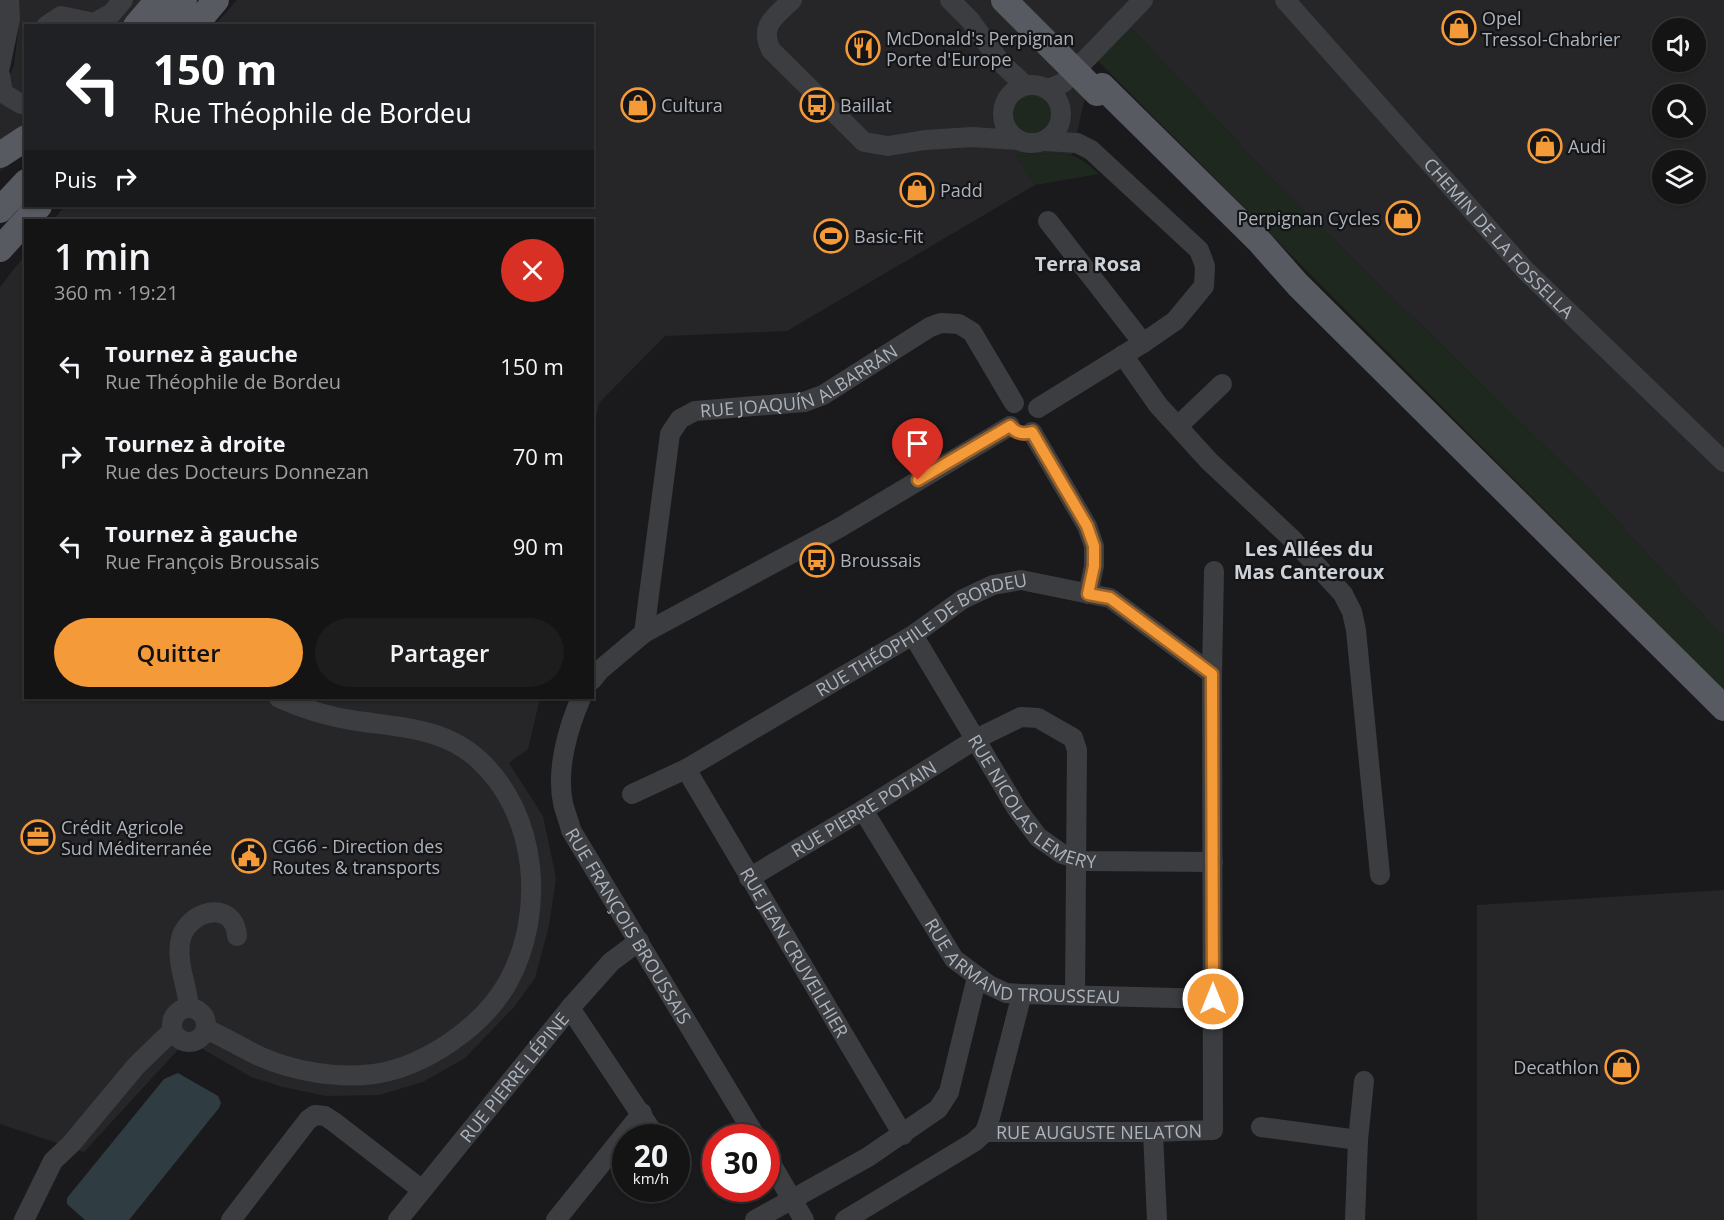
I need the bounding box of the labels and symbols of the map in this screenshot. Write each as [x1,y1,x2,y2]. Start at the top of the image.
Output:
place label: Opel Tressol-Chabrier [1482,6,1621,51]
shop icon: Opel Tressol-Chabrier [1441,10,1477,46]
place label: McDonald's Perpignan Porte d'Europe [886,26,1074,71]
restaurant icon: McDonald's Perpignan Porte d'Europe [845,30,881,66]
shop icon: Cultura [620,87,656,123]
bus stop icon: Baillat [799,87,835,123]
place label: Cultura [661,93,723,117]
place label: Baillat [840,93,892,117]
shop icon: Audi [1527,128,1563,164]
place label: Audi [1568,134,1606,158]
street label: CHEMIN DE LA FOSSELLA [1419,152,1580,324]
shop icon: Padd [899,172,935,208]
place label: Padd [940,178,983,202]
shop icon: Perpignan Cycles [1385,200,1421,236]
place label: Perpignan Cycles [1237,206,1380,230]
sports icon: Basic-Fit [813,218,849,254]
place label: Basic-Fit [854,224,923,248]
district label: Terra Rosa [1035,250,1141,277]
street label: RUE JOAQUÍN ALBARRÁN [699,339,902,423]
pin [892,418,943,480]
district label: Les Allées du Mas Canteroux [1234,535,1385,585]
bus stop icon: Broussais [799,542,835,578]
place label: Broussais [840,548,921,572]
street label: RUE THÉOPHILE DE BORDEU [811,567,1029,702]
street label: RUE NICOLAS LEMERY [963,730,1097,873]
street label: RUE PIERRE POTAIN [786,755,941,862]
place label: Crédit Agricole Sud Méditerranée [61,815,212,860]
office icon: Crédit Agricole Sud Méditerranée [20,819,56,855]
street label: RUE FRANÇOIS BROUSSAIS [560,823,697,1028]
place label: CG66 - Direction des Routes & transports [272,834,443,879]
public building icon: CG66 - Direction des Routes & transports [231,838,267,874]
street label: RUE JEAN CRUVEILHIER [735,863,854,1042]
street label: RUE ARMAND TROUSSEAU [920,913,1121,1009]
position arrow [1181,967,1245,1031]
street label: RUE PIERRE LÉPINE [454,1007,574,1147]
shop icon: Decathlon [1604,1049,1640,1085]
place label: Decathlon [1513,1055,1599,1079]
street label: RUE AUGUSTE NELATON [996,1118,1202,1144]
speed limit sign: 30 [702,1124,780,1202]

